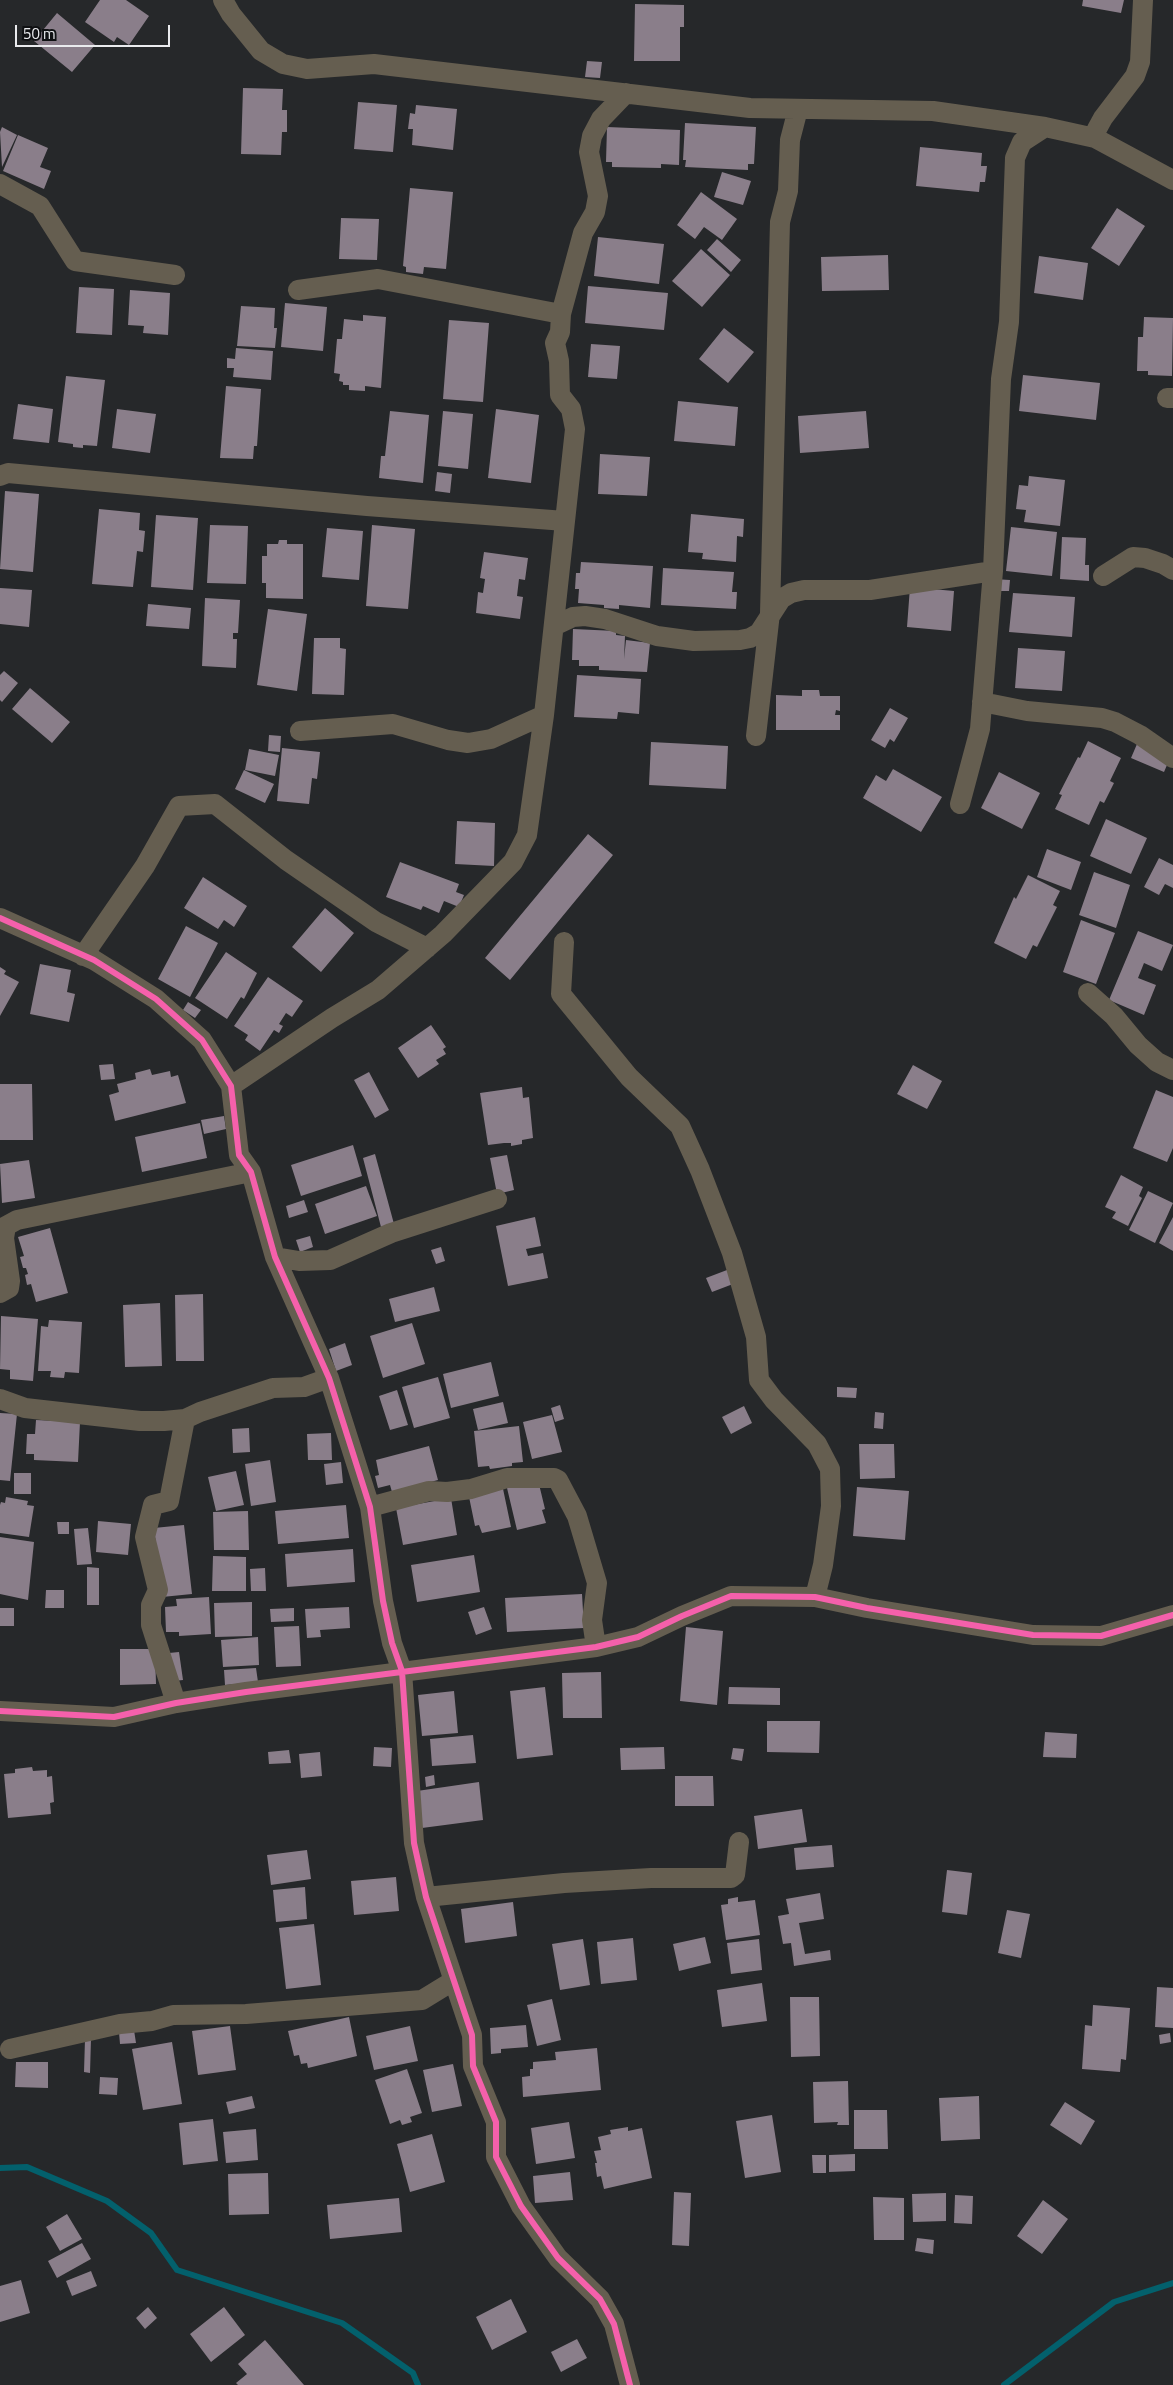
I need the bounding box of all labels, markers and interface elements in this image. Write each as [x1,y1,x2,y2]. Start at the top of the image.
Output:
scale bar [18,15,172,47]
text: 50 m [23,22,56,45]

